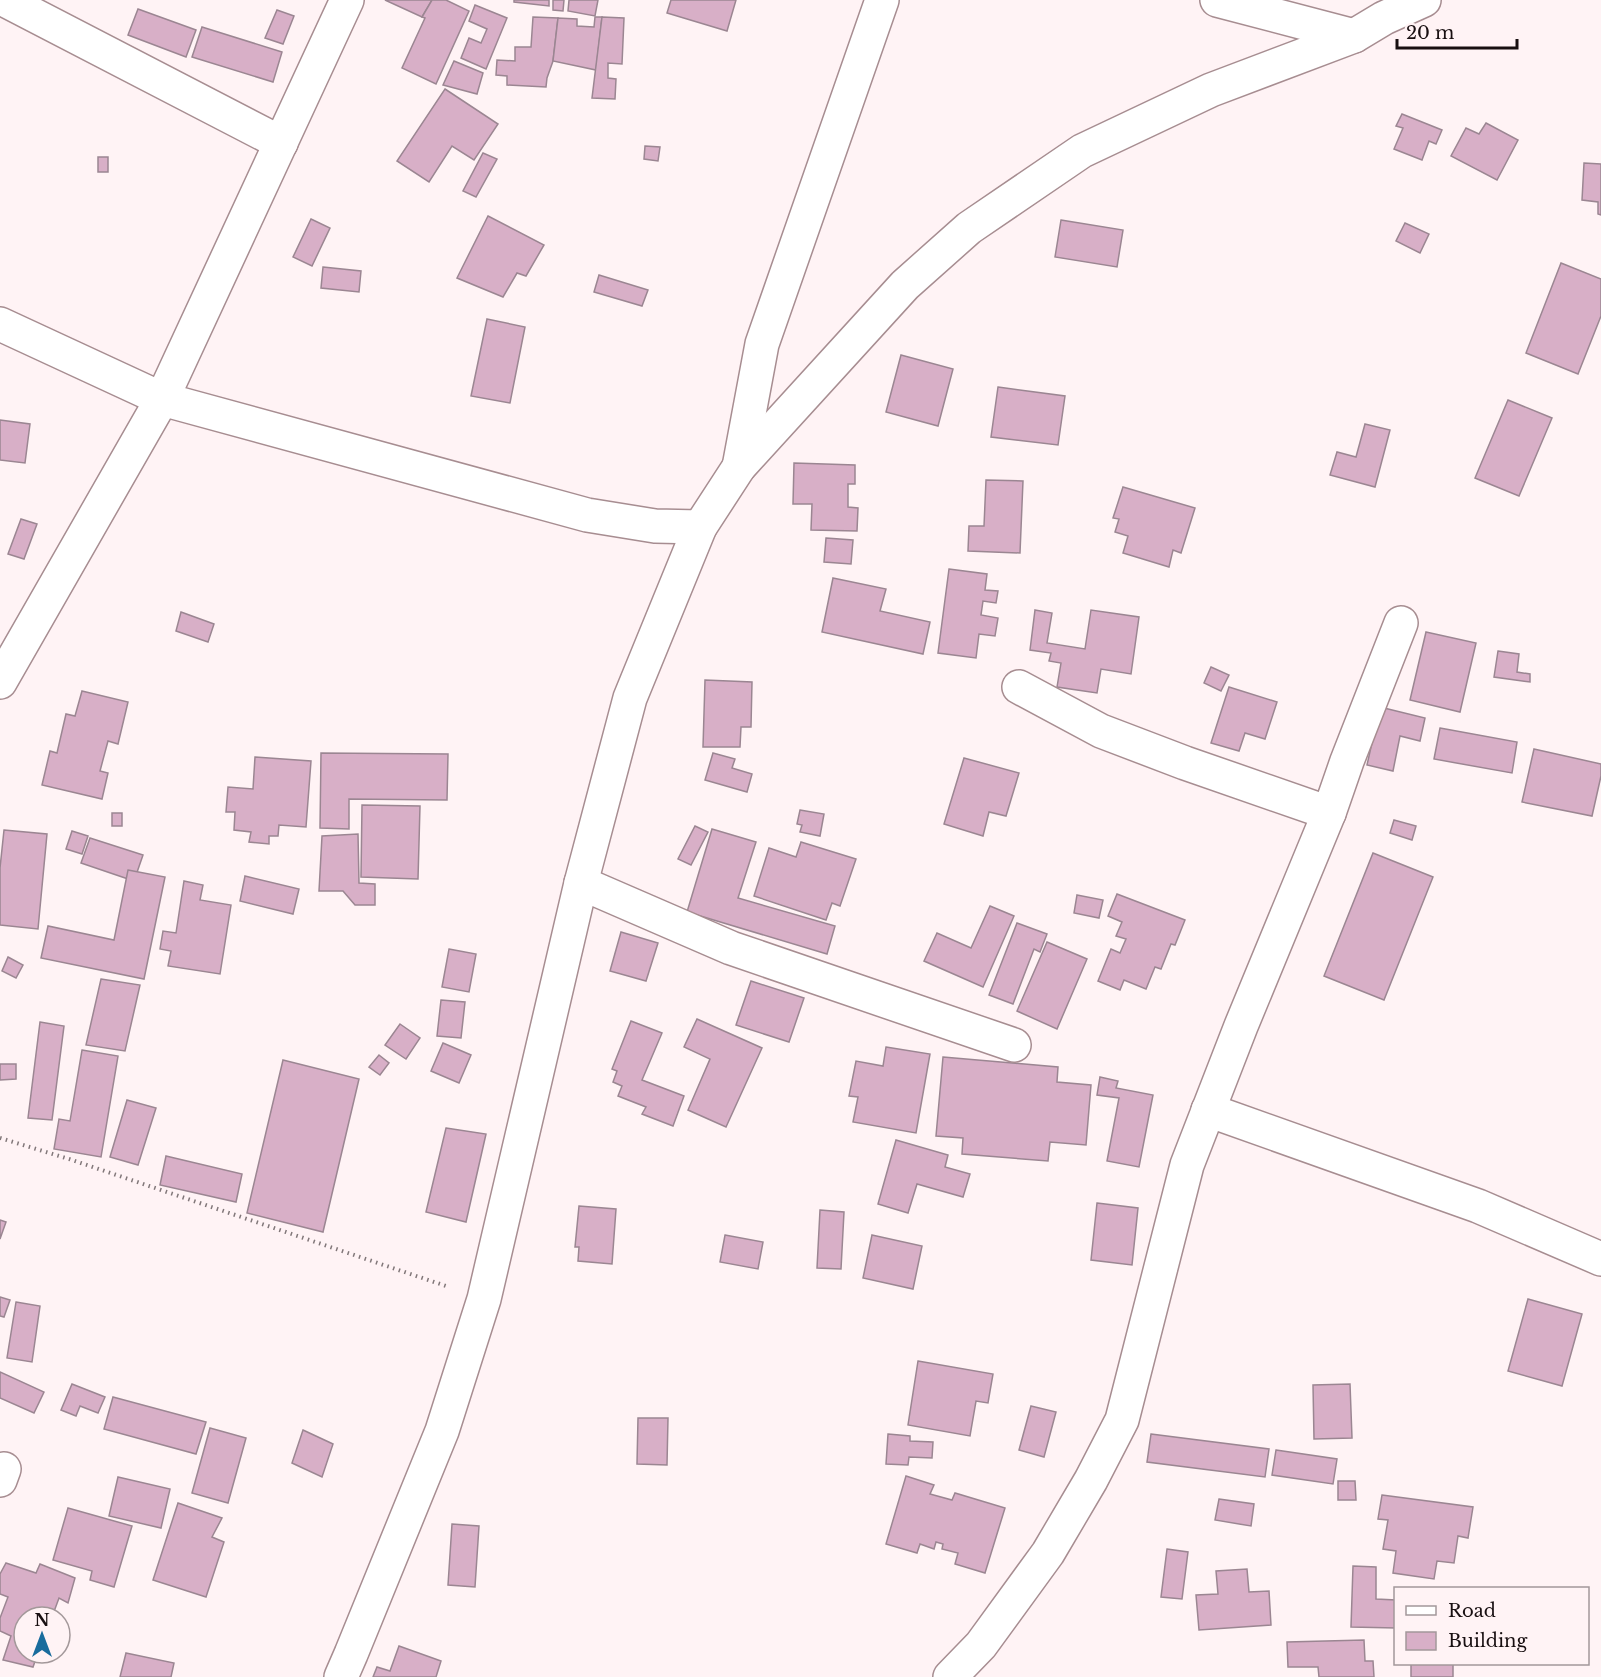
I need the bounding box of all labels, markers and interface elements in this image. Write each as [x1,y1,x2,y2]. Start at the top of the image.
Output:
scale bar [1397,12,1517,50]
text: 20 m [1406,22,1454,44]
legend [1394,1587,1589,1665]
text: Road [1448,1600,1496,1622]
north arrow [12,1605,72,1665]
text: N [34,1610,50,1630]
text: Building [1448,1630,1527,1652]

